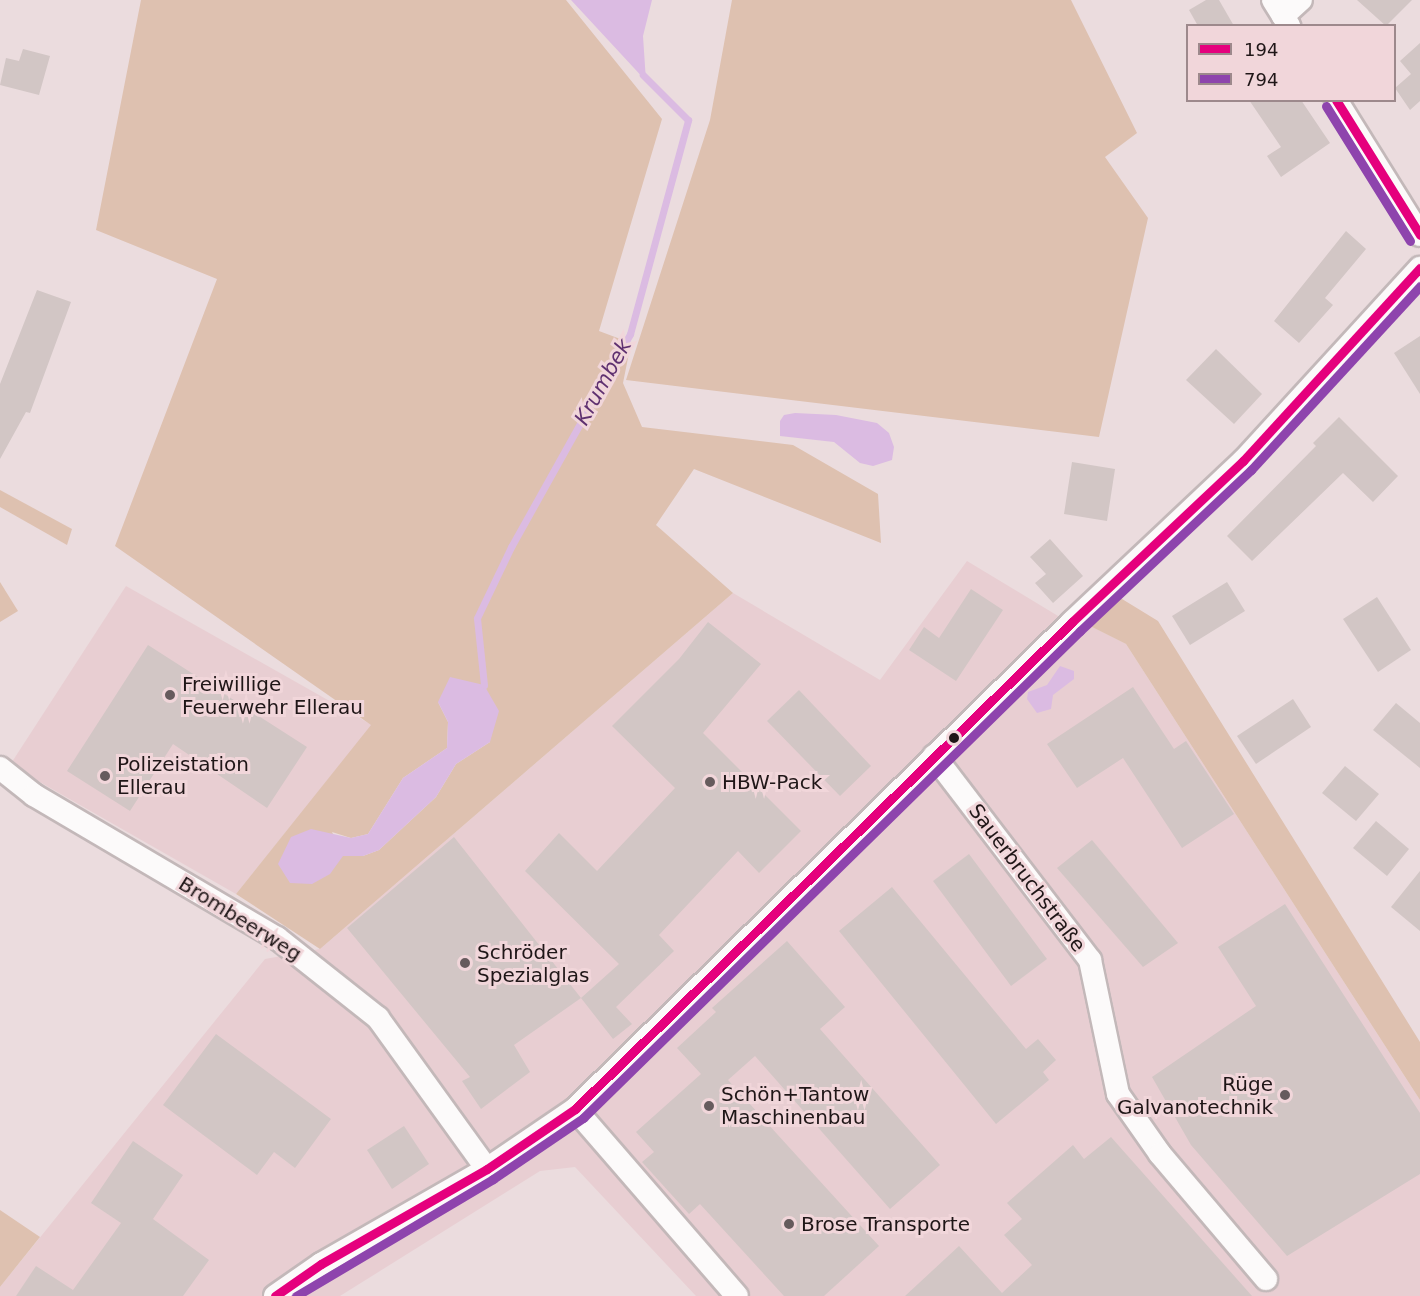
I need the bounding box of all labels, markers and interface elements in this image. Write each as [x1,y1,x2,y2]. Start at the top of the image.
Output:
legend [1186,24,1396,102]
text: 194 [1244,39,1278,60]
text: 794 [1244,69,1278,90]
water label: Krumbek [569,335,637,429]
place label: Freiwillige Feuerwehr Ellerau [182,672,363,719]
marker: Freiwillige Feuerwehr Ellerau [163,688,177,702]
unlabelled marker [948,732,960,744]
place label: Polizeistation Ellerau [117,752,249,799]
marker: Polizeistation Ellerau [98,769,112,783]
place label: HBW-Pack [722,770,822,794]
marker: HBW-Pack [703,775,717,789]
street label: Sauerbruchstraße [964,799,1090,957]
street label: Brombeerweg [174,872,306,966]
place label: Schröder Spezialglas [477,940,589,987]
marker: Schröder Spezialglas [458,956,472,970]
place label: Rüge Galvanotechnik [1117,1072,1273,1119]
place label: Schön+Tantow Maschinenbau [721,1082,869,1129]
marker: Rüge Galvanotechnik [1278,1088,1292,1102]
marker: Schön+Tantow Maschinenbau [702,1099,716,1113]
place label: Brose Transporte [801,1212,970,1236]
marker: Brose Transporte [782,1217,796,1231]

